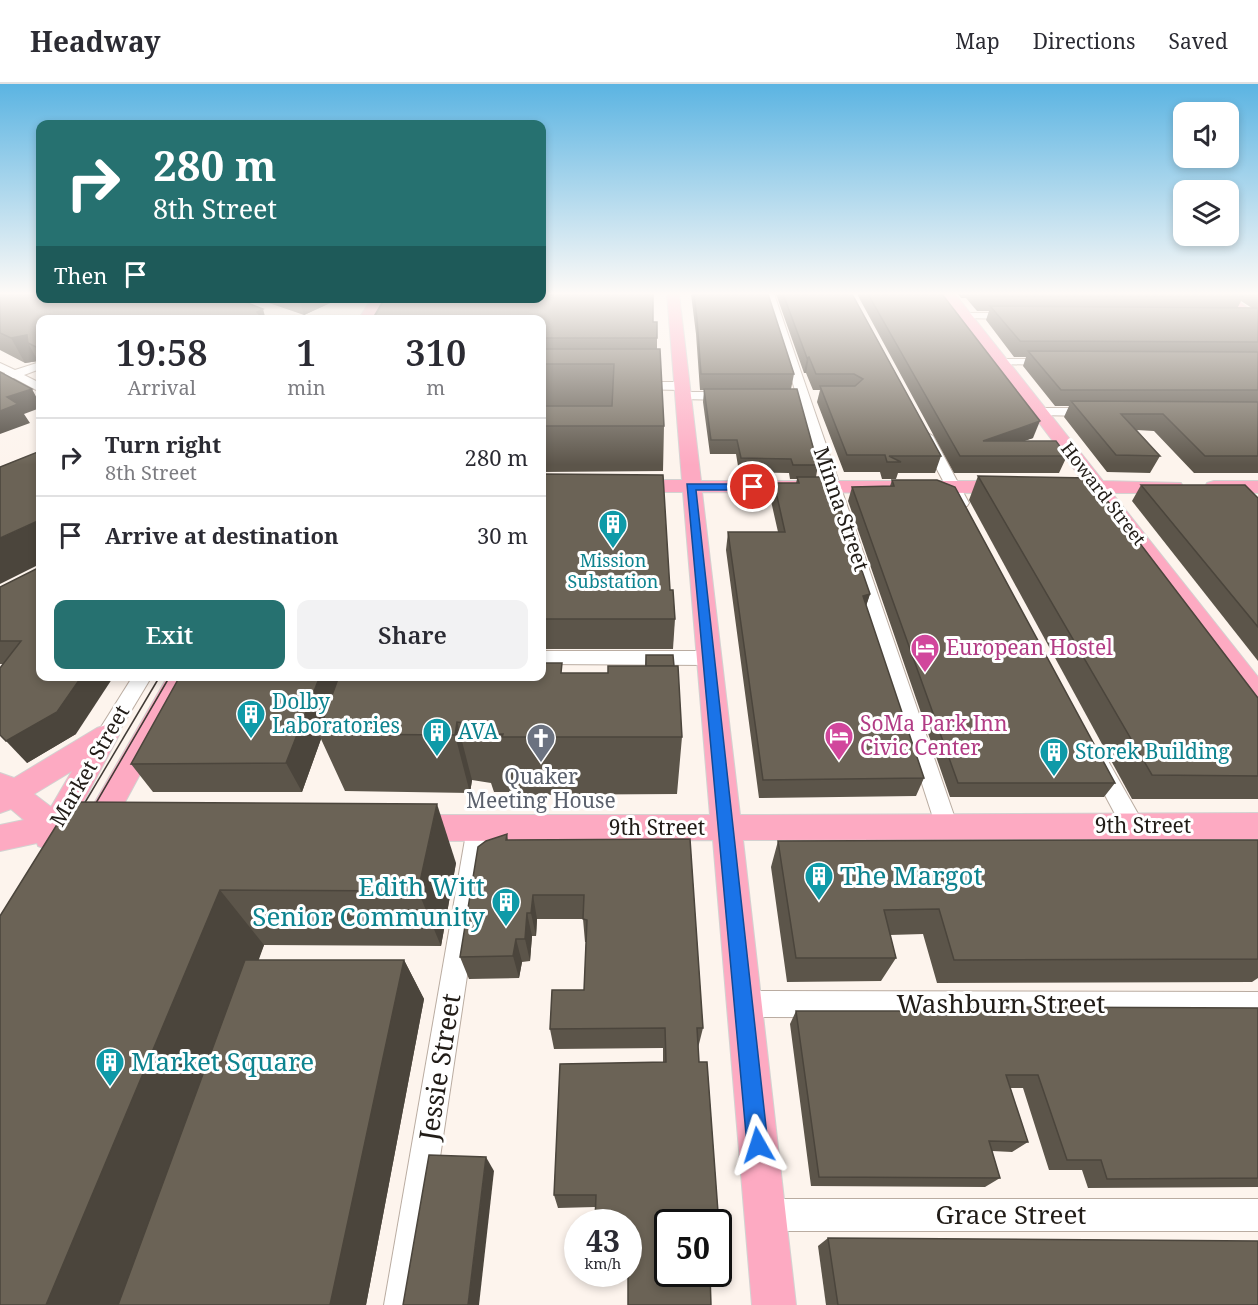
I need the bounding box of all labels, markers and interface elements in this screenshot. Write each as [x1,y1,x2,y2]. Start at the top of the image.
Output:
text: Headway [30,22,160,60]
text: Map [955,27,1000,55]
text: Directions [1033,27,1135,55]
text: Saved [1168,27,1228,55]
map controls [1173,102,1239,246]
button: sound [1173,102,1239,168]
text: 280 m [153,136,277,193]
icon: right [54,144,132,222]
button: layers [1173,180,1239,246]
text: 8th Street [153,190,277,227]
icon: arrive [119,258,152,291]
text: Then [54,260,107,290]
text: 19:58 [116,328,208,377]
text: 1 [296,328,317,377]
text: 310 [405,328,466,377]
text: Arrival [127,374,196,401]
text: min [287,374,326,401]
text: m [426,374,445,401]
text: Turn right [105,429,221,459]
street label: Howard Street [1056,437,1152,550]
icon: right [54,441,87,474]
text: 280 m [465,442,528,472]
street label: Minna Street [808,443,876,574]
text: 8th Street [105,459,197,486]
pin [727,461,778,512]
icon: arrive [736,470,769,503]
building icon: Mission Substation [597,508,629,550]
icon: arrive [54,519,87,552]
text: Arrive at destination [105,520,339,550]
text: 30 m [477,520,528,550]
place label: Mission Substation [568,548,659,593]
button: Exit [54,600,285,669]
button: Share [297,600,528,669]
hotel icon: European Hostel [909,632,941,674]
place label: European Hostel [946,633,1113,661]
place label: Dolby Laboratories [272,687,400,739]
building icon: Dolby Laboratories [235,698,267,740]
street label: Market Street [43,700,135,831]
place label: SoMa Park Inn Civic Center [860,709,1007,761]
building icon: AVA [421,716,453,758]
place label: AVA [458,717,499,745]
hotel icon: SoMa Park Inn Civic Center [823,720,855,762]
church icon: Quaker Meeting House [525,722,557,764]
building icon: Storek Building [1038,736,1070,778]
place label: Storek Building [1075,737,1230,765]
place label: Quaker Meeting House [466,762,616,814]
street label: 9th Street [1095,811,1191,839]
street label: 9th Street [609,813,705,841]
place label: The Margot [840,857,983,893]
building icon: The Margot [803,860,835,902]
place label: Edith Witt Senior Community [252,868,485,934]
building icon: Edith Witt Senior Community [490,886,522,928]
street label: Washburn Street [896,985,1106,1021]
street label: Jessie Street [409,991,468,1144]
place label: Market Square [131,1043,314,1079]
building icon: Market Square [94,1046,126,1088]
position arrow [726,1113,790,1177]
street label: Grace Street [936,1196,1086,1232]
speed limit sign: 50 [654,1209,732,1287]
text: 43 [586,1220,620,1261]
text: km/h [585,1253,621,1273]

